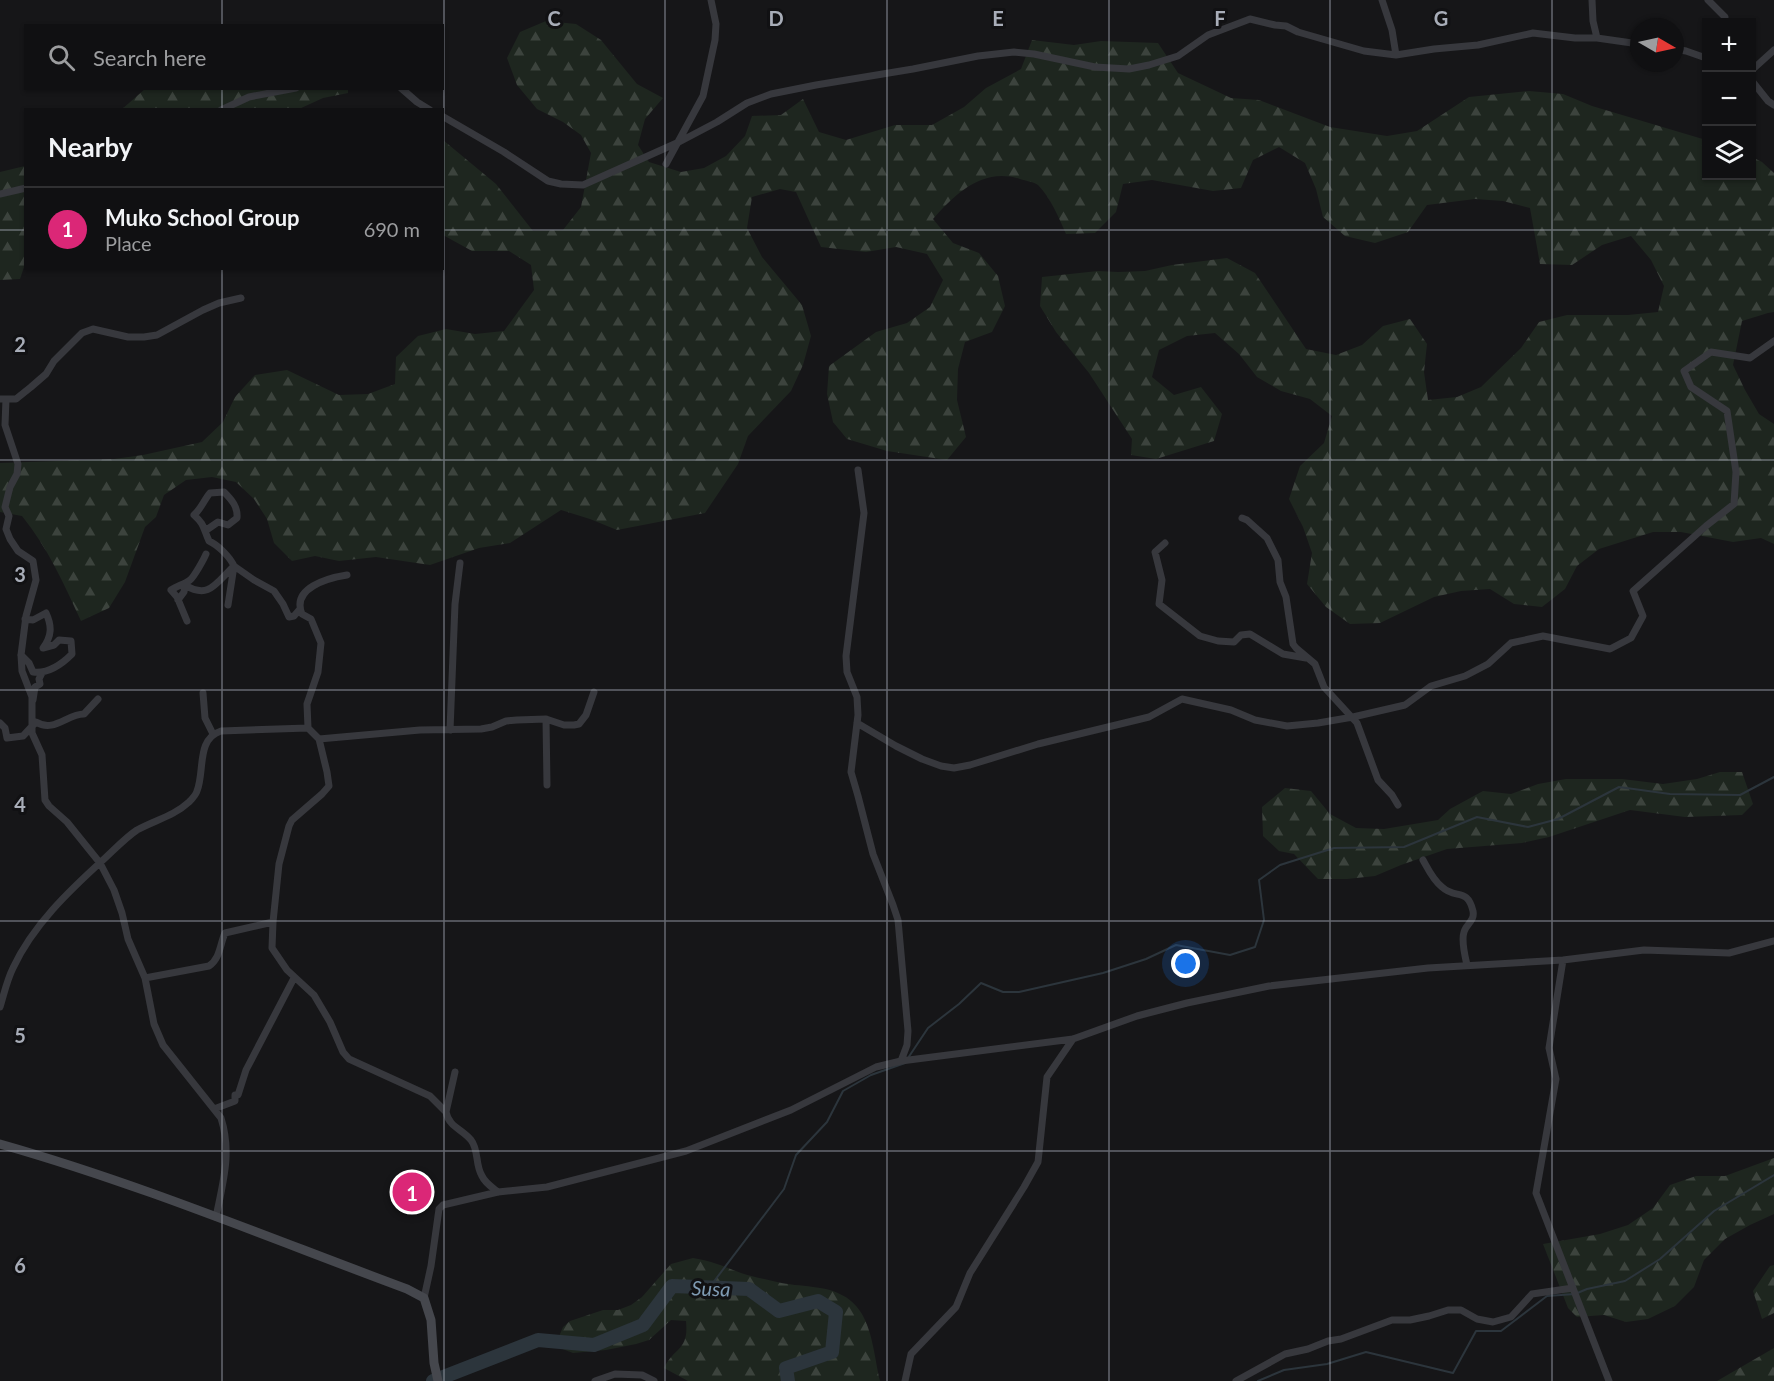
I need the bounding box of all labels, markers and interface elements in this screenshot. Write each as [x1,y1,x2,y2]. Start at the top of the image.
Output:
text: C [547,6,561,30]
text: D [768,6,784,30]
text: E [992,6,1004,30]
text: F [1214,6,1226,30]
text: G [1434,6,1448,30]
north arrow [1630,18,1684,72]
map controls [1702,18,1756,180]
button: + [1702,18,1756,72]
search box [24,24,444,90]
icon: search [45,41,78,74]
text: Search here [93,44,206,71]
button: − [1702,72,1756,126]
button: layers [1702,126,1756,180]
text: Nearby [48,131,133,163]
text: Muko School Group [105,204,300,231]
text: 1 [62,217,73,241]
text: 690 m [364,217,420,241]
text: Place [105,231,152,255]
text: 2 [14,332,26,356]
text: 3 [14,562,26,586]
text: 4 [14,792,26,816]
your location [1171,949,1200,978]
text: 5 [14,1023,26,1047]
pin: 1 [392,1170,432,1214]
text: 6 [14,1253,26,1277]
water label: Susa [691,1275,731,1301]

